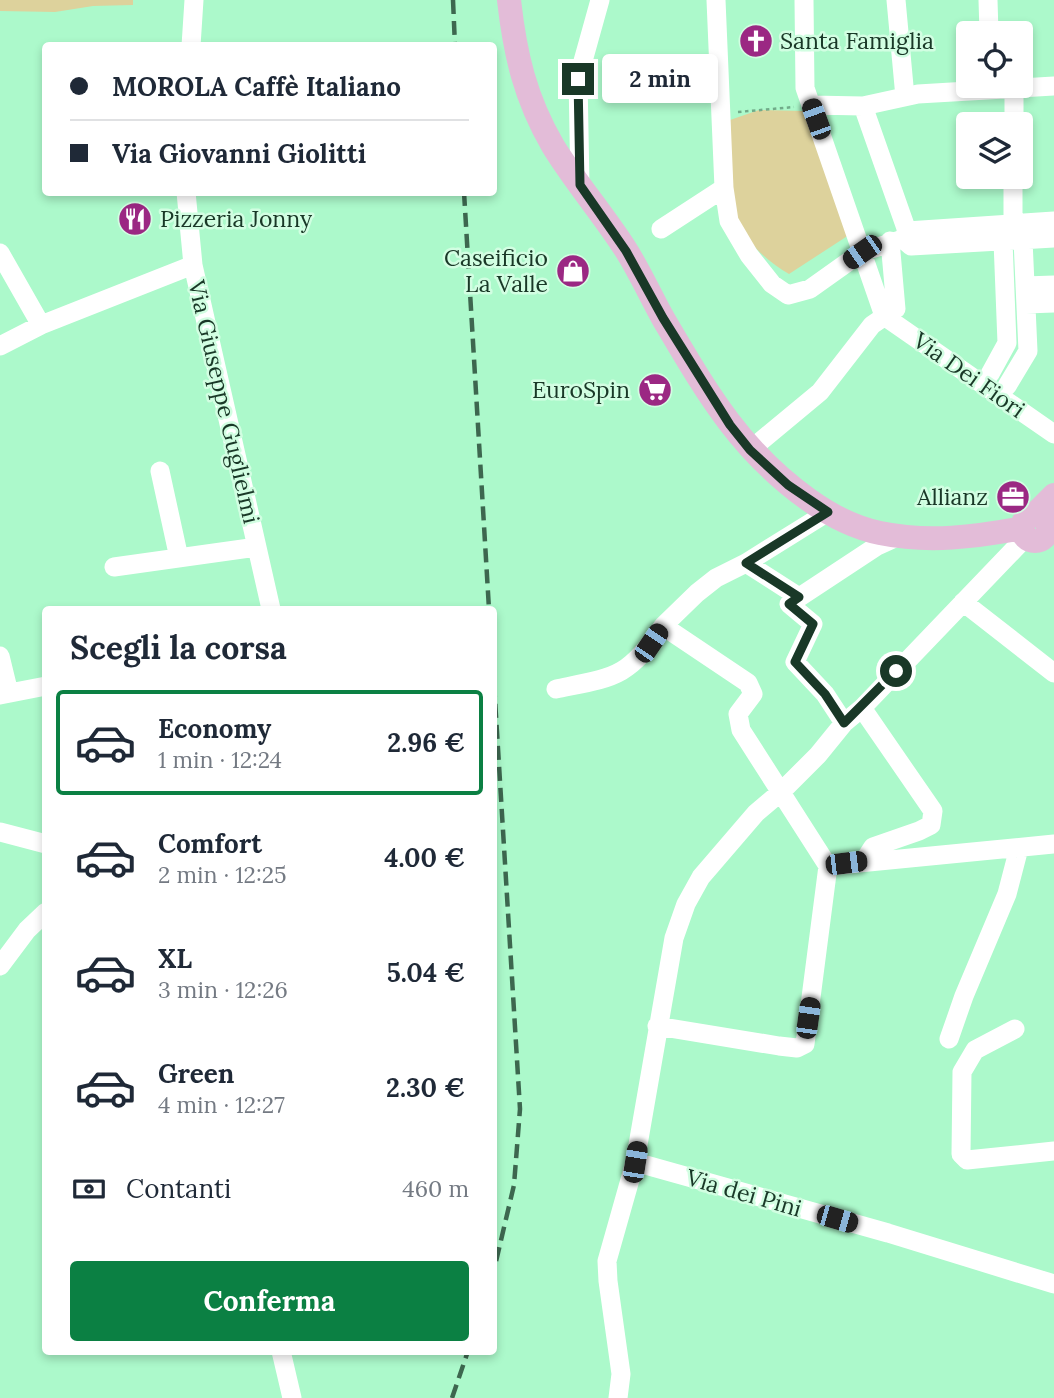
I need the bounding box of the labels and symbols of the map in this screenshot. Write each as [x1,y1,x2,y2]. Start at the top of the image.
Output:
church icon: Santa Famiglia [737,22,775,60]
place label: Santa Famiglia [780,26,934,55]
callout: 2 min [602,55,718,104]
route end [562,63,594,95]
car [799,96,834,142]
restaurant icon: Pizzeria Jonny [116,200,154,238]
place label: Pizzeria Jonny [160,204,313,233]
car [839,231,886,273]
place label: Caseificio La Valle [444,243,548,298]
shop icon: Caseificio La Valle [554,252,592,290]
street label: Via Giuseppe Guglielmi [182,276,267,526]
street label: Via Dei Fiori [907,325,1031,424]
supermarket icon: EuroSpin [636,371,674,409]
place label: EuroSpin [532,375,630,404]
office icon: Allianz [994,478,1032,516]
place label: Allianz [916,482,988,511]
car [631,620,672,666]
route start [880,655,912,687]
car [824,850,869,876]
car [795,996,822,1040]
car [622,1140,649,1184]
street label: Via dei Pini [682,1162,805,1223]
car [814,1203,861,1235]

